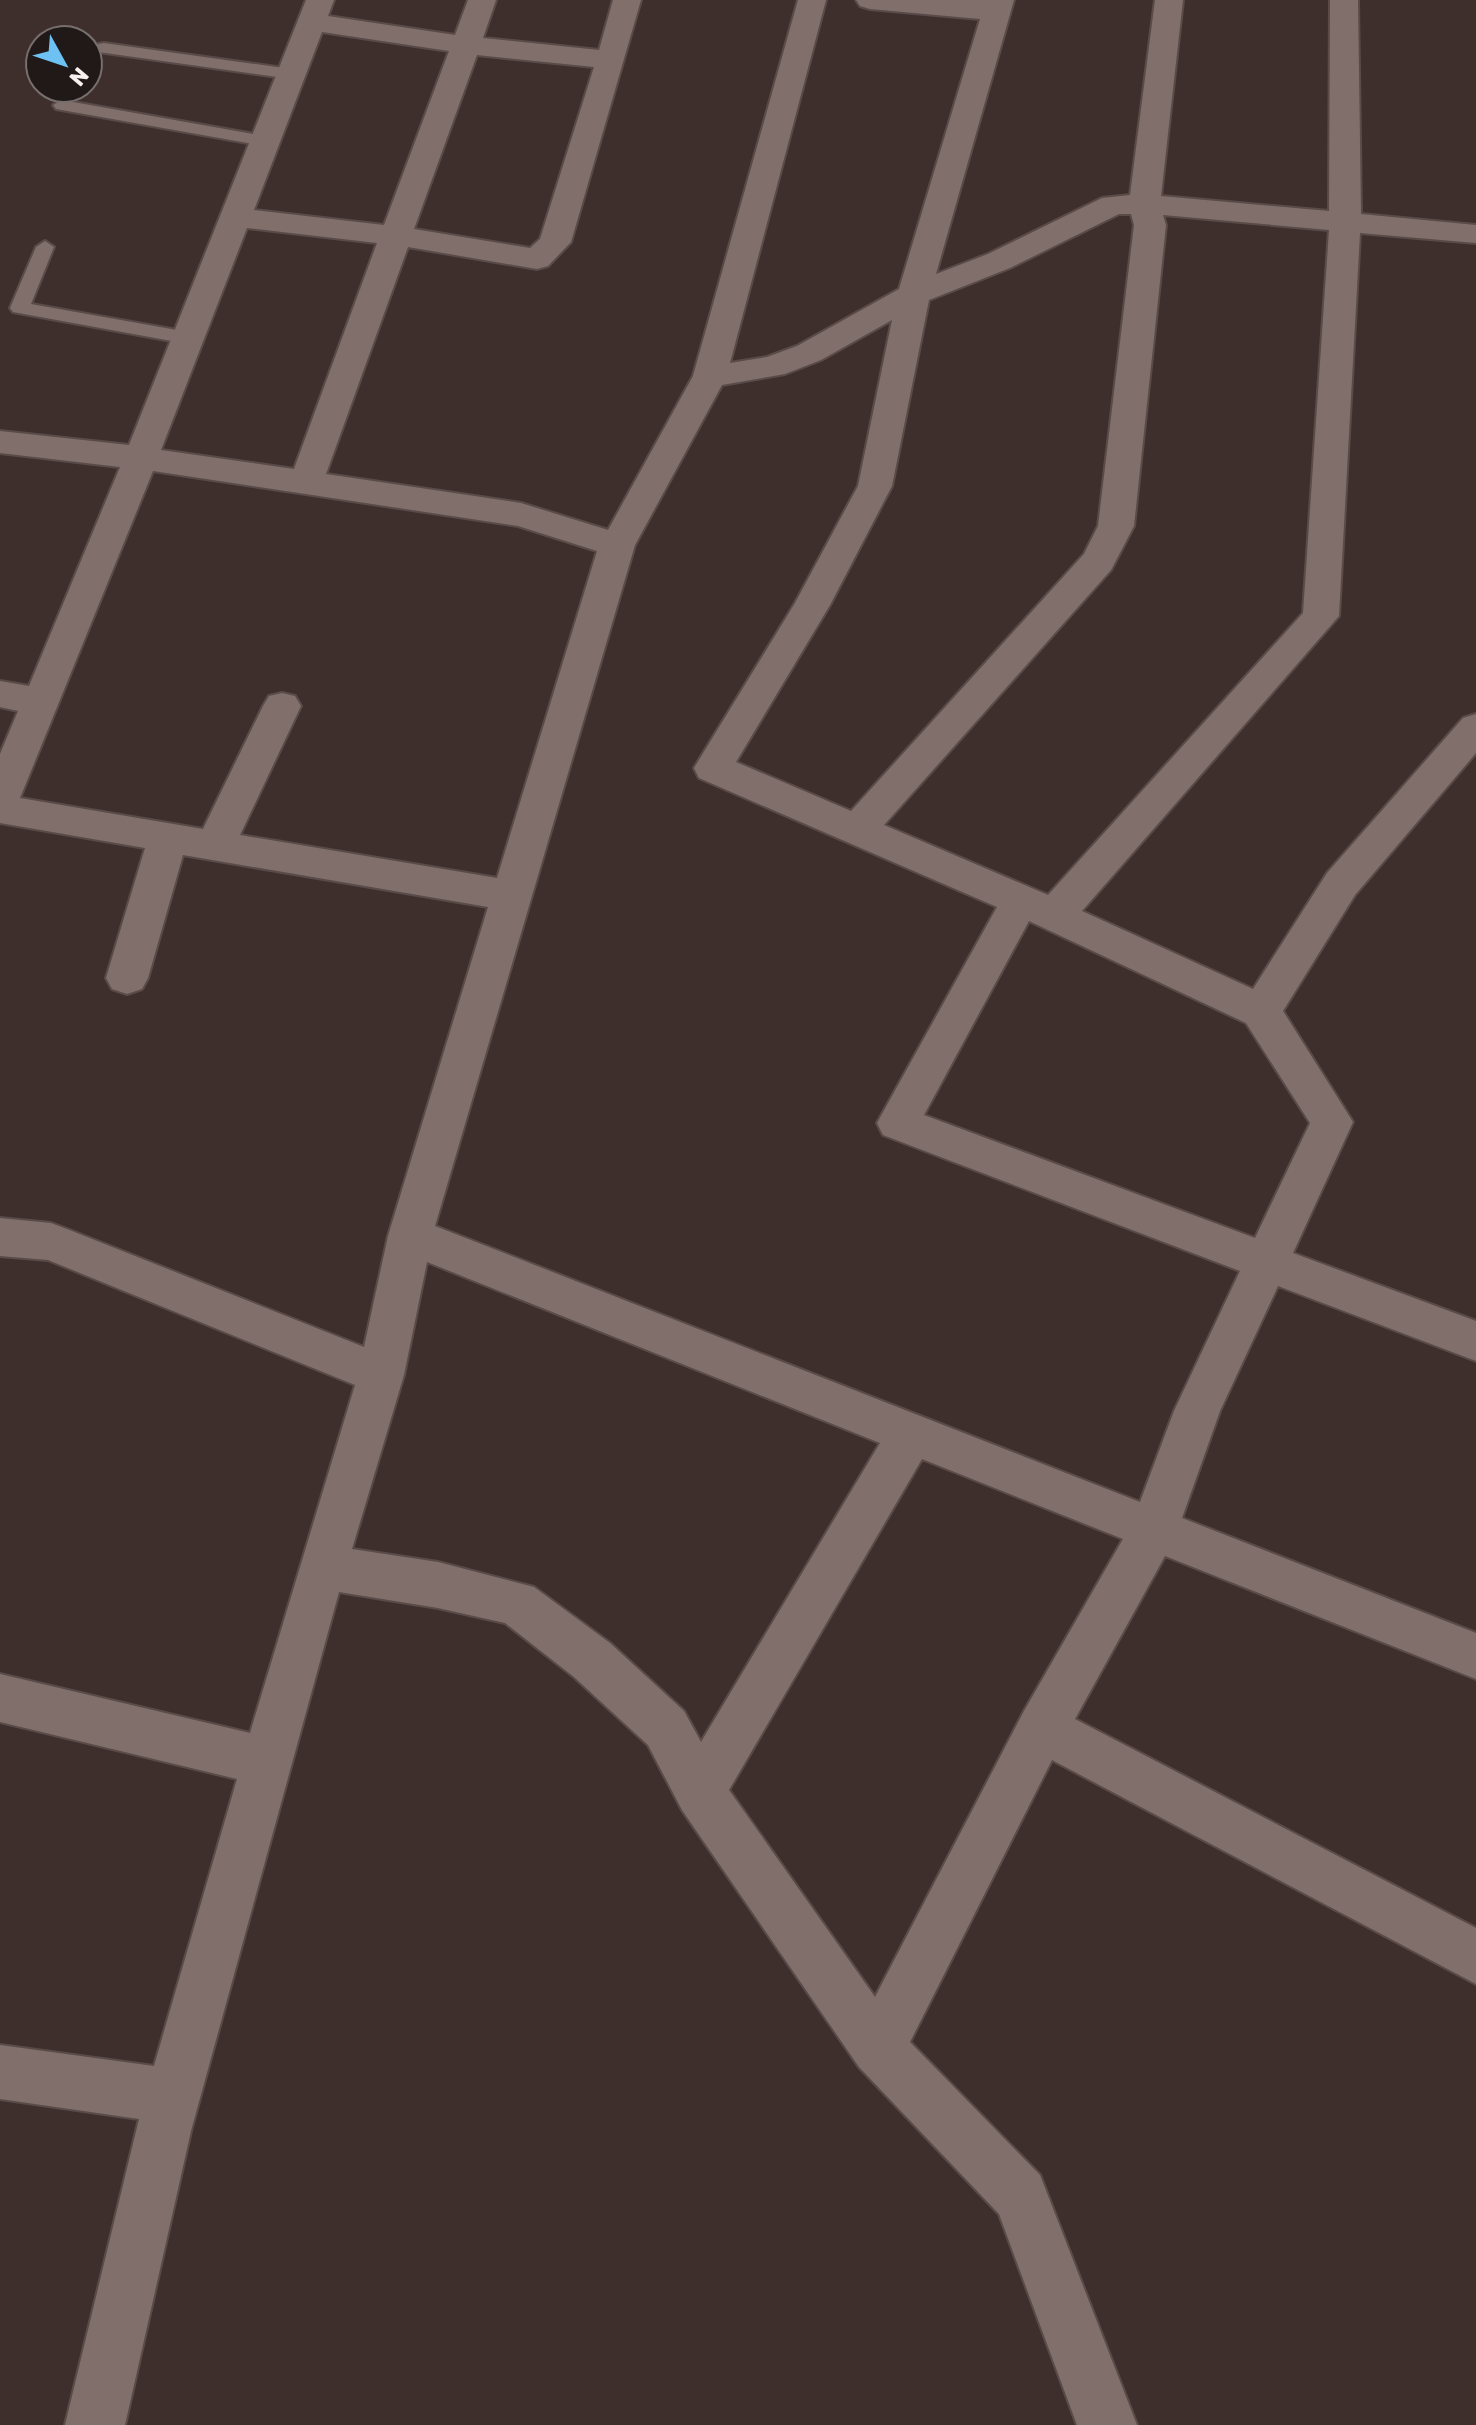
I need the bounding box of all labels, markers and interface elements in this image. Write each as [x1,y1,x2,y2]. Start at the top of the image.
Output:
north arrow [24,24,104,104]
text: N [64,62,94,91]

